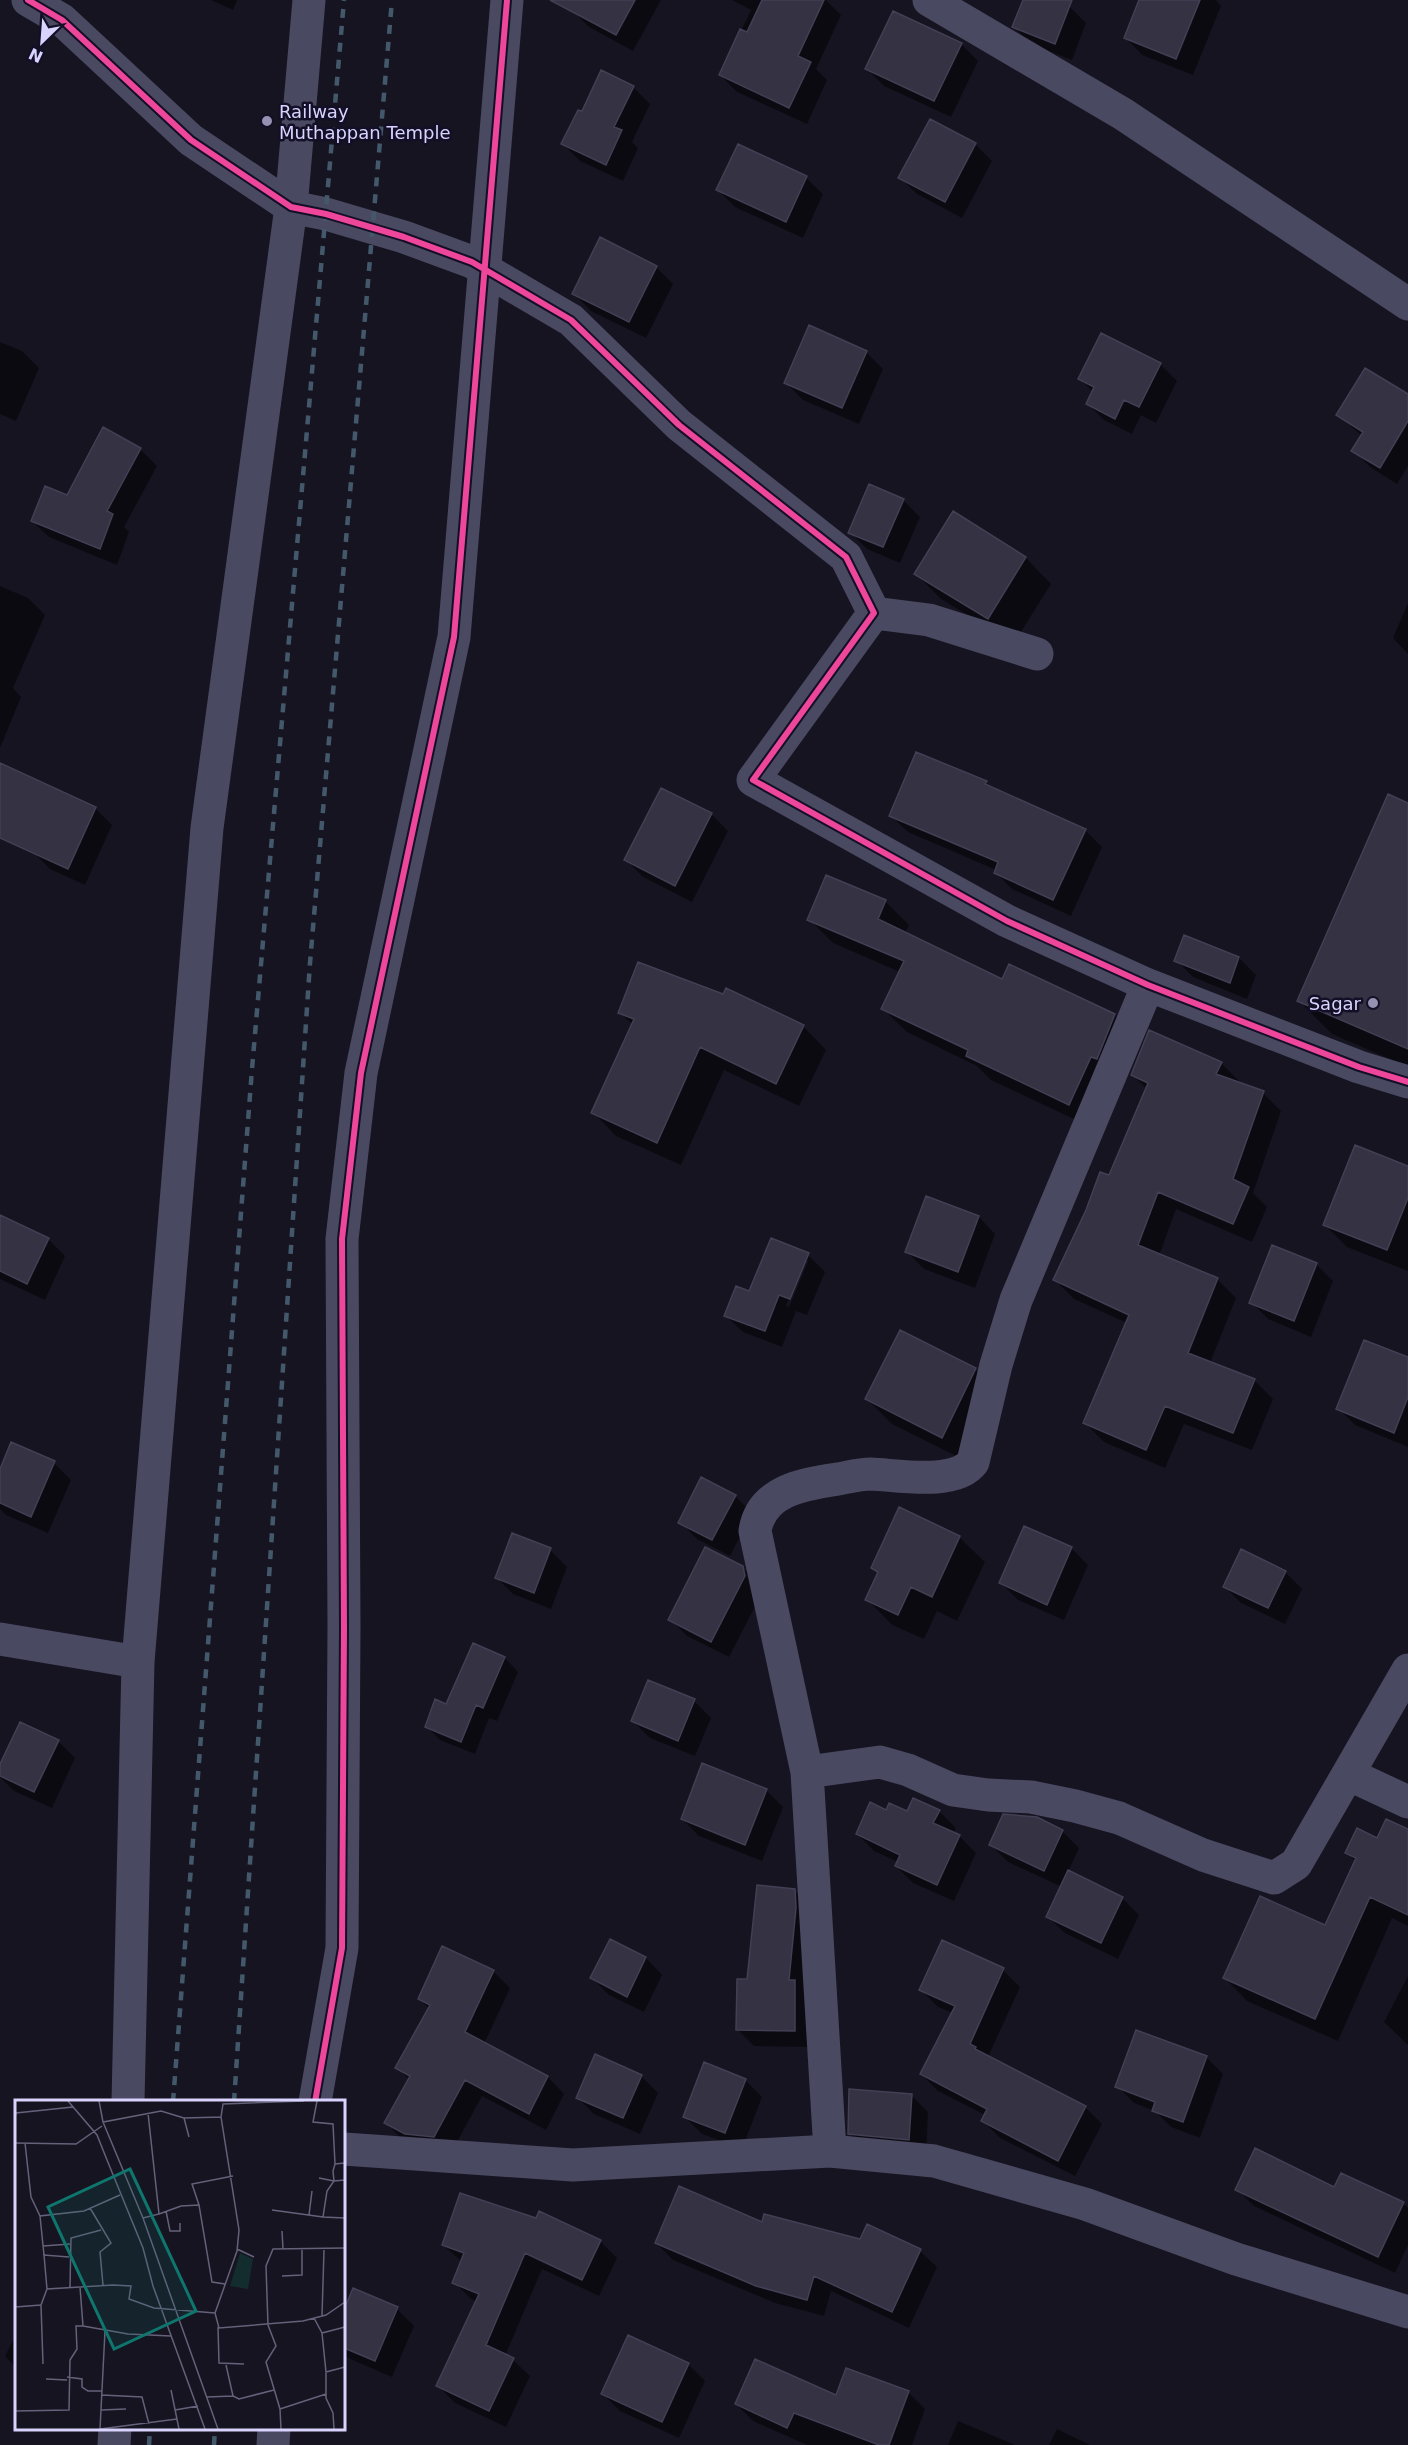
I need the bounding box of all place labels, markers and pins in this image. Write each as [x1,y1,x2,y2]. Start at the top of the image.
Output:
place label: Railway Muthappan Temple [279,101,451,143]
marker: Railway Muthappan Temple [260,114,274,128]
place label: Sagar [1309,993,1362,1014]
marker: Sagar [1366,996,1380,1010]

